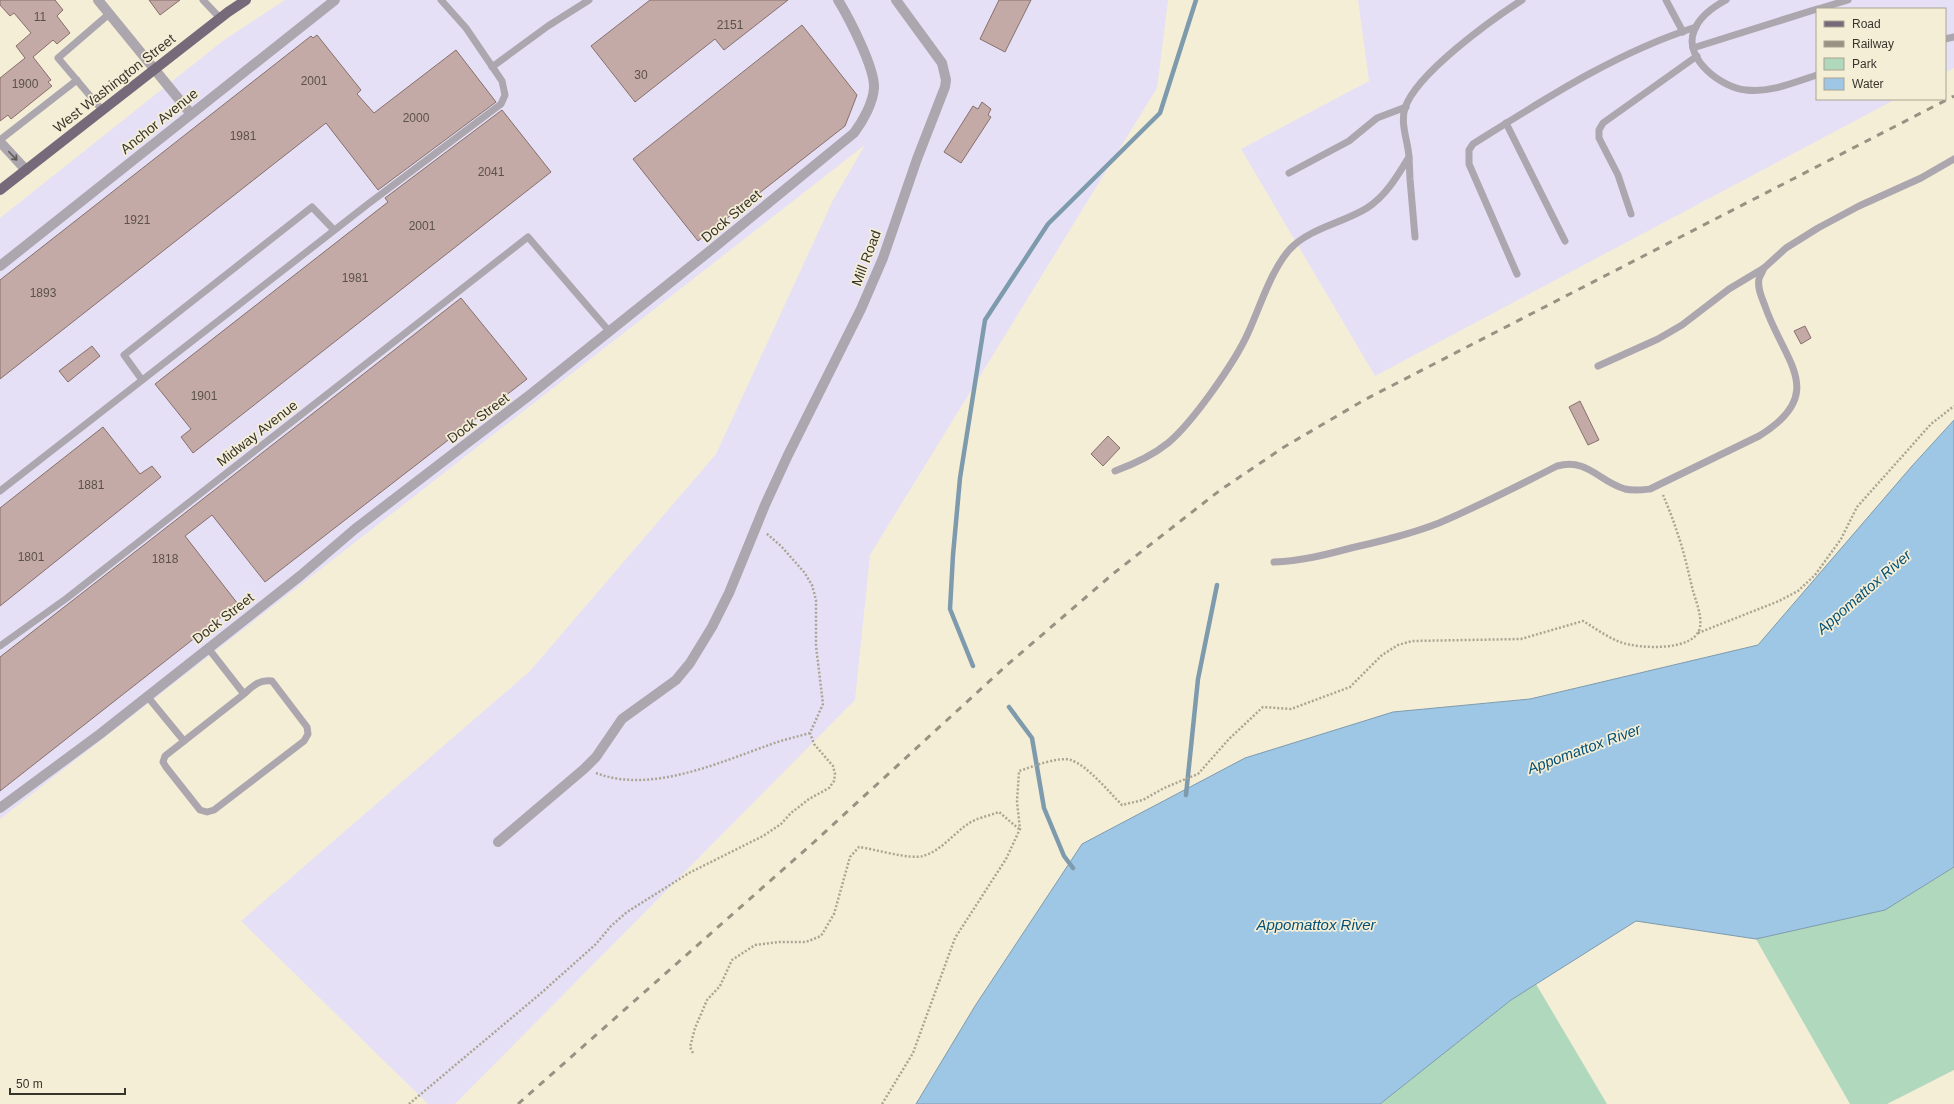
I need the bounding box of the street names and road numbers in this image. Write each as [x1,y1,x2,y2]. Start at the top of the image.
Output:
street label: West Washington Street [50,30,178,136]
street label: Anchor Avenue [117,85,201,157]
street label: Dock Street [698,186,764,246]
street label: Mill Road [848,228,884,288]
street label: Dock Street [444,390,512,446]
street label: Midway Avenue [214,396,301,469]
street label: Dock Street [189,589,257,647]

